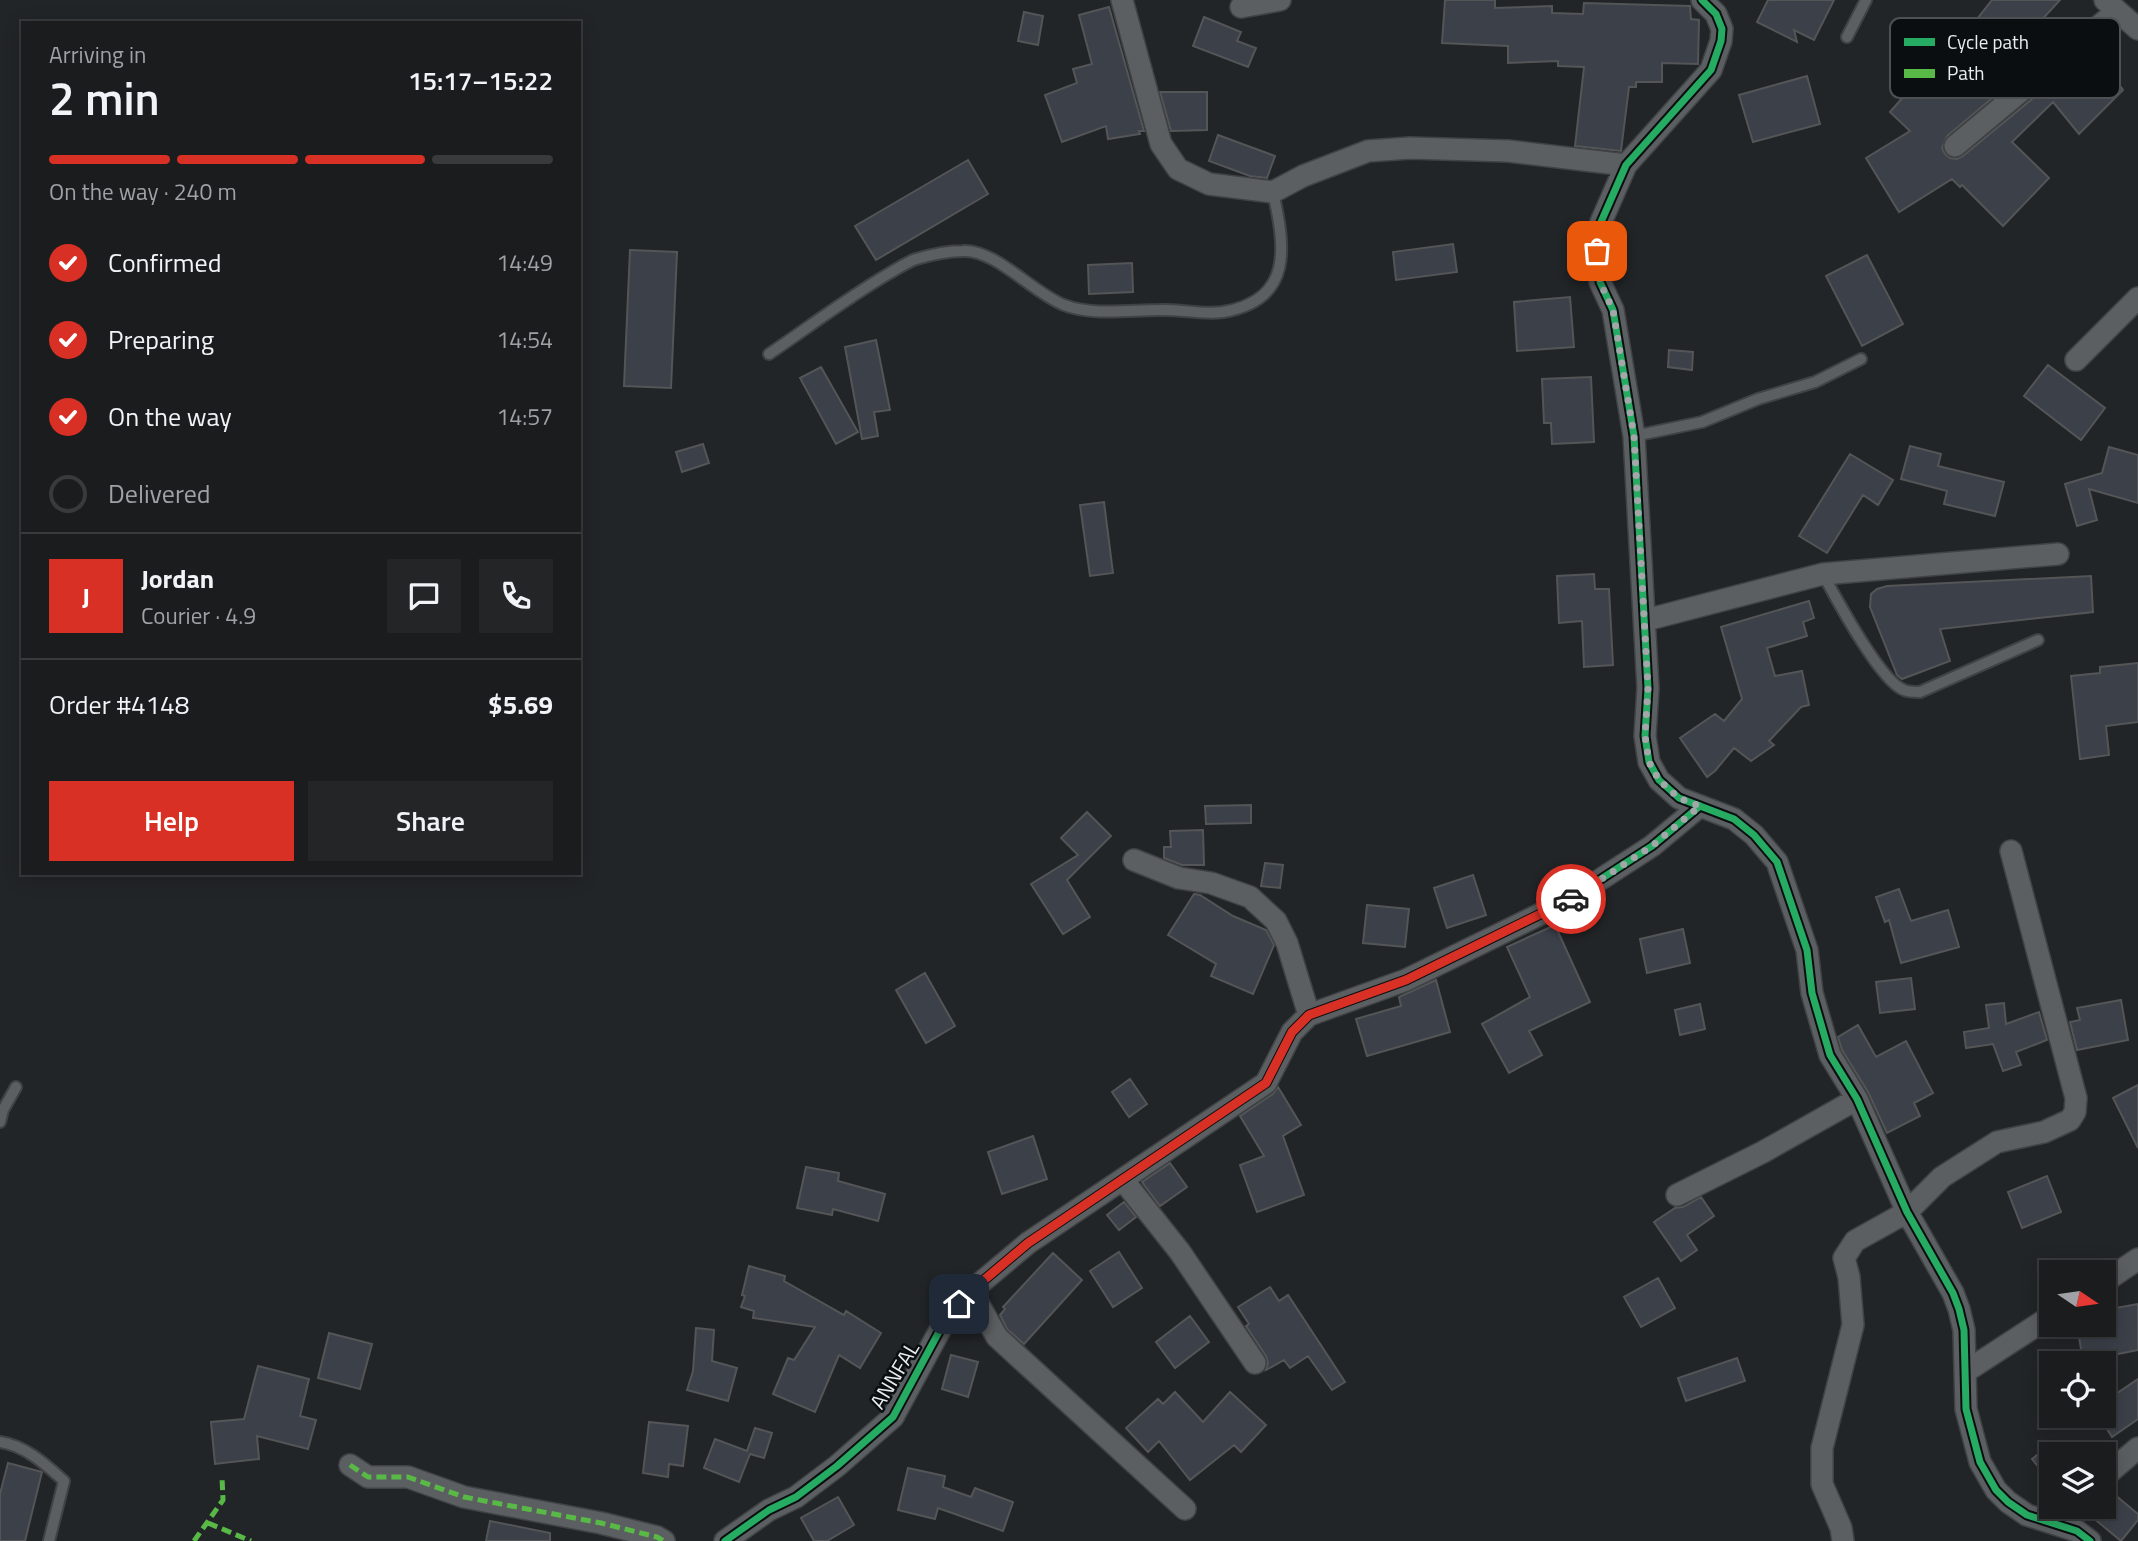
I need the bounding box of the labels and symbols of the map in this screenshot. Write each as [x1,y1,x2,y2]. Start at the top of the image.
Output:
legend [1890,18,2120,98]
text: Cycle path [1947,27,2029,56]
text: Path [1947,58,1985,87]
pin [1567,221,1627,281]
courier [1536,864,1606,934]
north arrow [2039,1260,2116,1337]
pin [929,1274,989,1334]
street label: ANNFAL [861,1335,927,1415]

